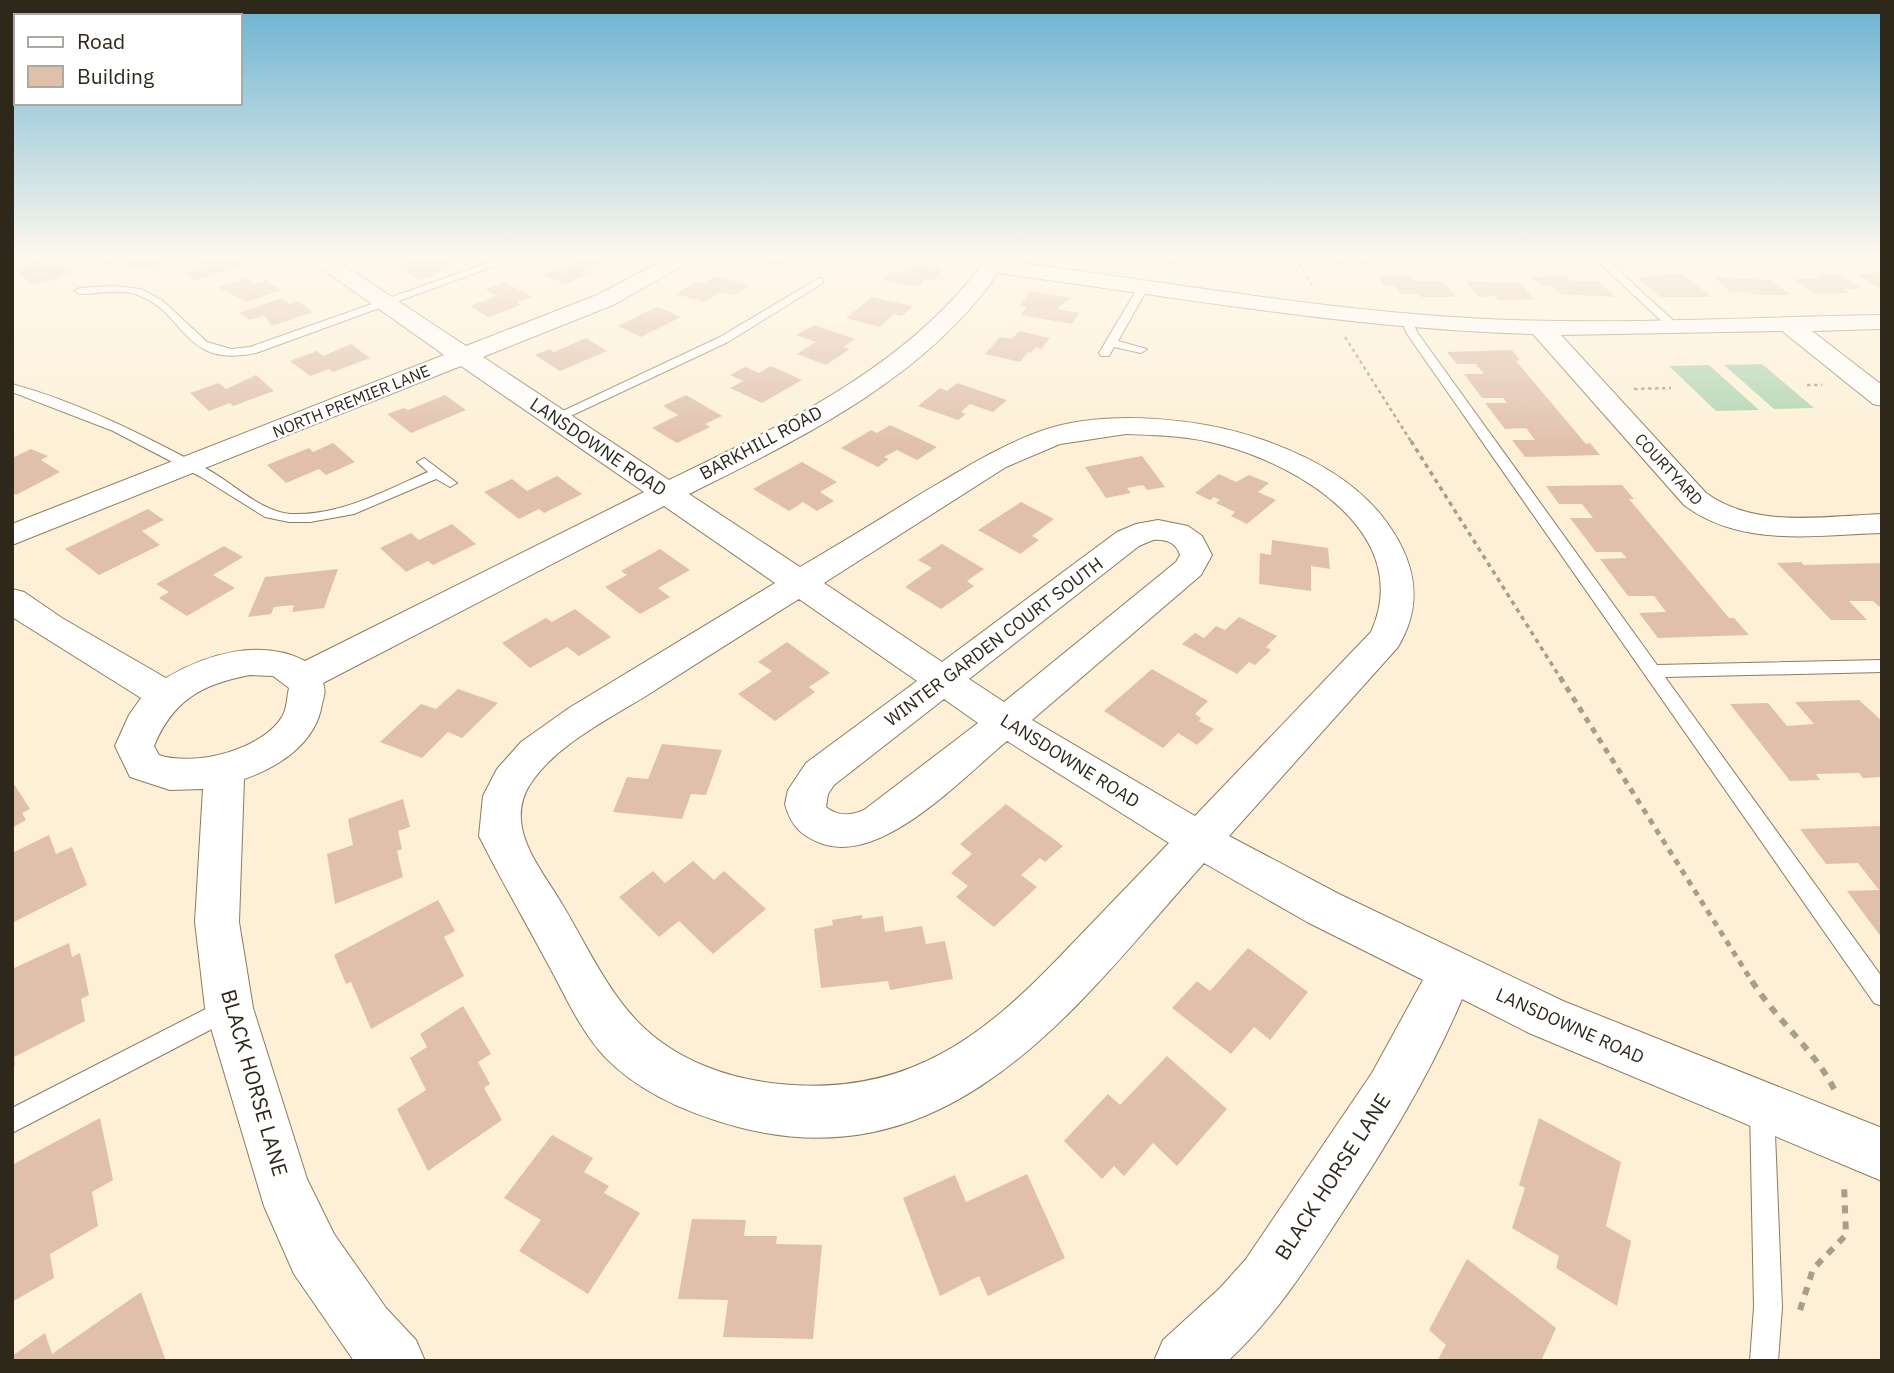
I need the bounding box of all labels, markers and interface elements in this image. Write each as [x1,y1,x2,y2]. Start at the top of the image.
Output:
legend [14,14,242,105]
text: Road [77,27,125,55]
text: Building [77,62,154,90]
street label: NORTH PREMIER LANE [269,360,433,442]
street label: LANSDOWNE ROAD [526,392,671,501]
street label: BARKHILL ROAD [695,401,826,485]
street label: COURTYARD [1631,429,1707,509]
street label: WINTER GARDEN COURT SOUTH [880,552,1107,731]
street label: LANSDOWNE ROAD [996,708,1144,813]
street label: LANSDOWNE ROAD [1493,983,1648,1069]
street label: BLACK HORSE LANE [215,986,295,1179]
street label: BLACK HORSE LANE [1268,1088,1396,1265]

